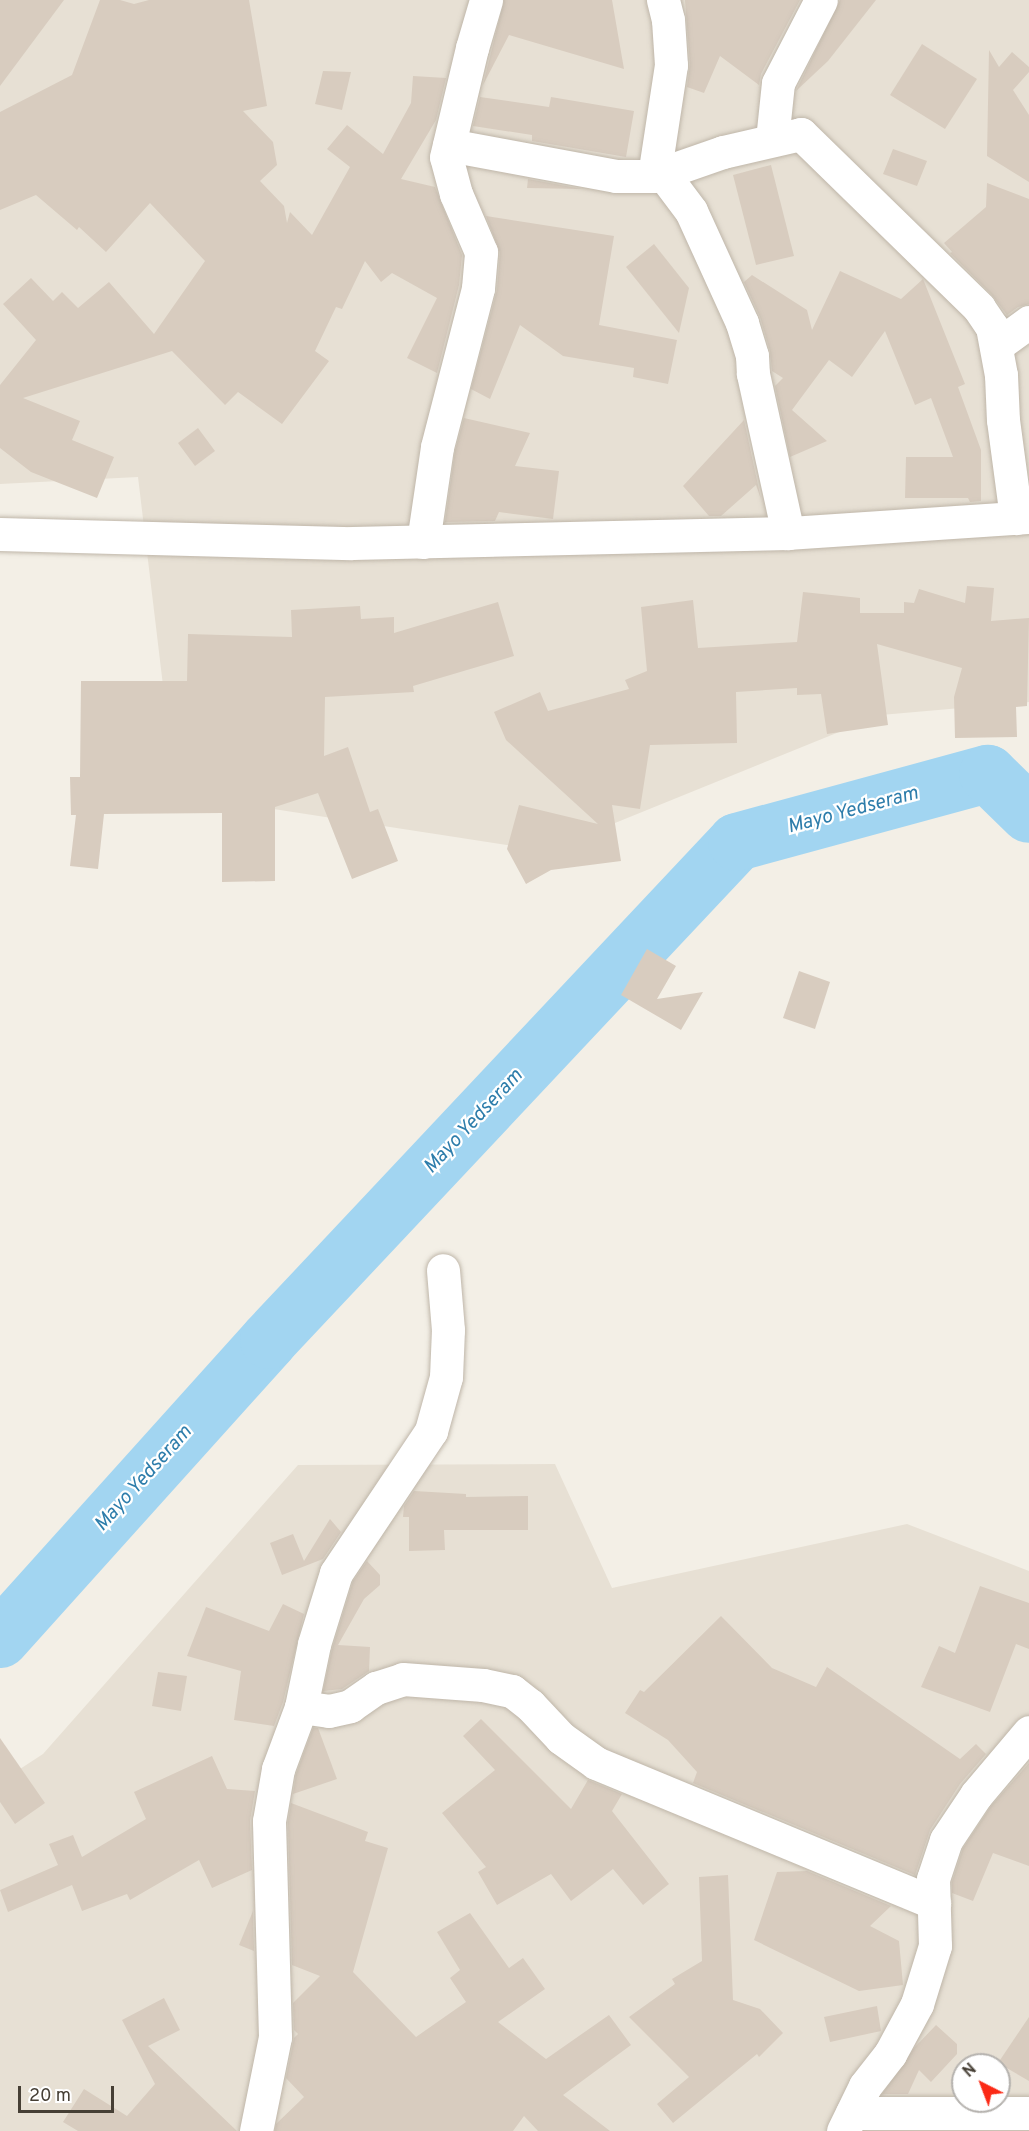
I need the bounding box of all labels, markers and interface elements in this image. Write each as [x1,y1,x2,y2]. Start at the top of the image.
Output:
water label: Mayo Yedseram [785,782,921,840]
water label: Mayo Yedseram [419,1064,529,1180]
water label: Mayo Yedseram [90,1421,198,1537]
north arrow [951,2053,1011,2113]
text: N [959,2060,981,2082]
scale bar [21,2074,117,2112]
text: 20 m [29,2085,71,2108]

